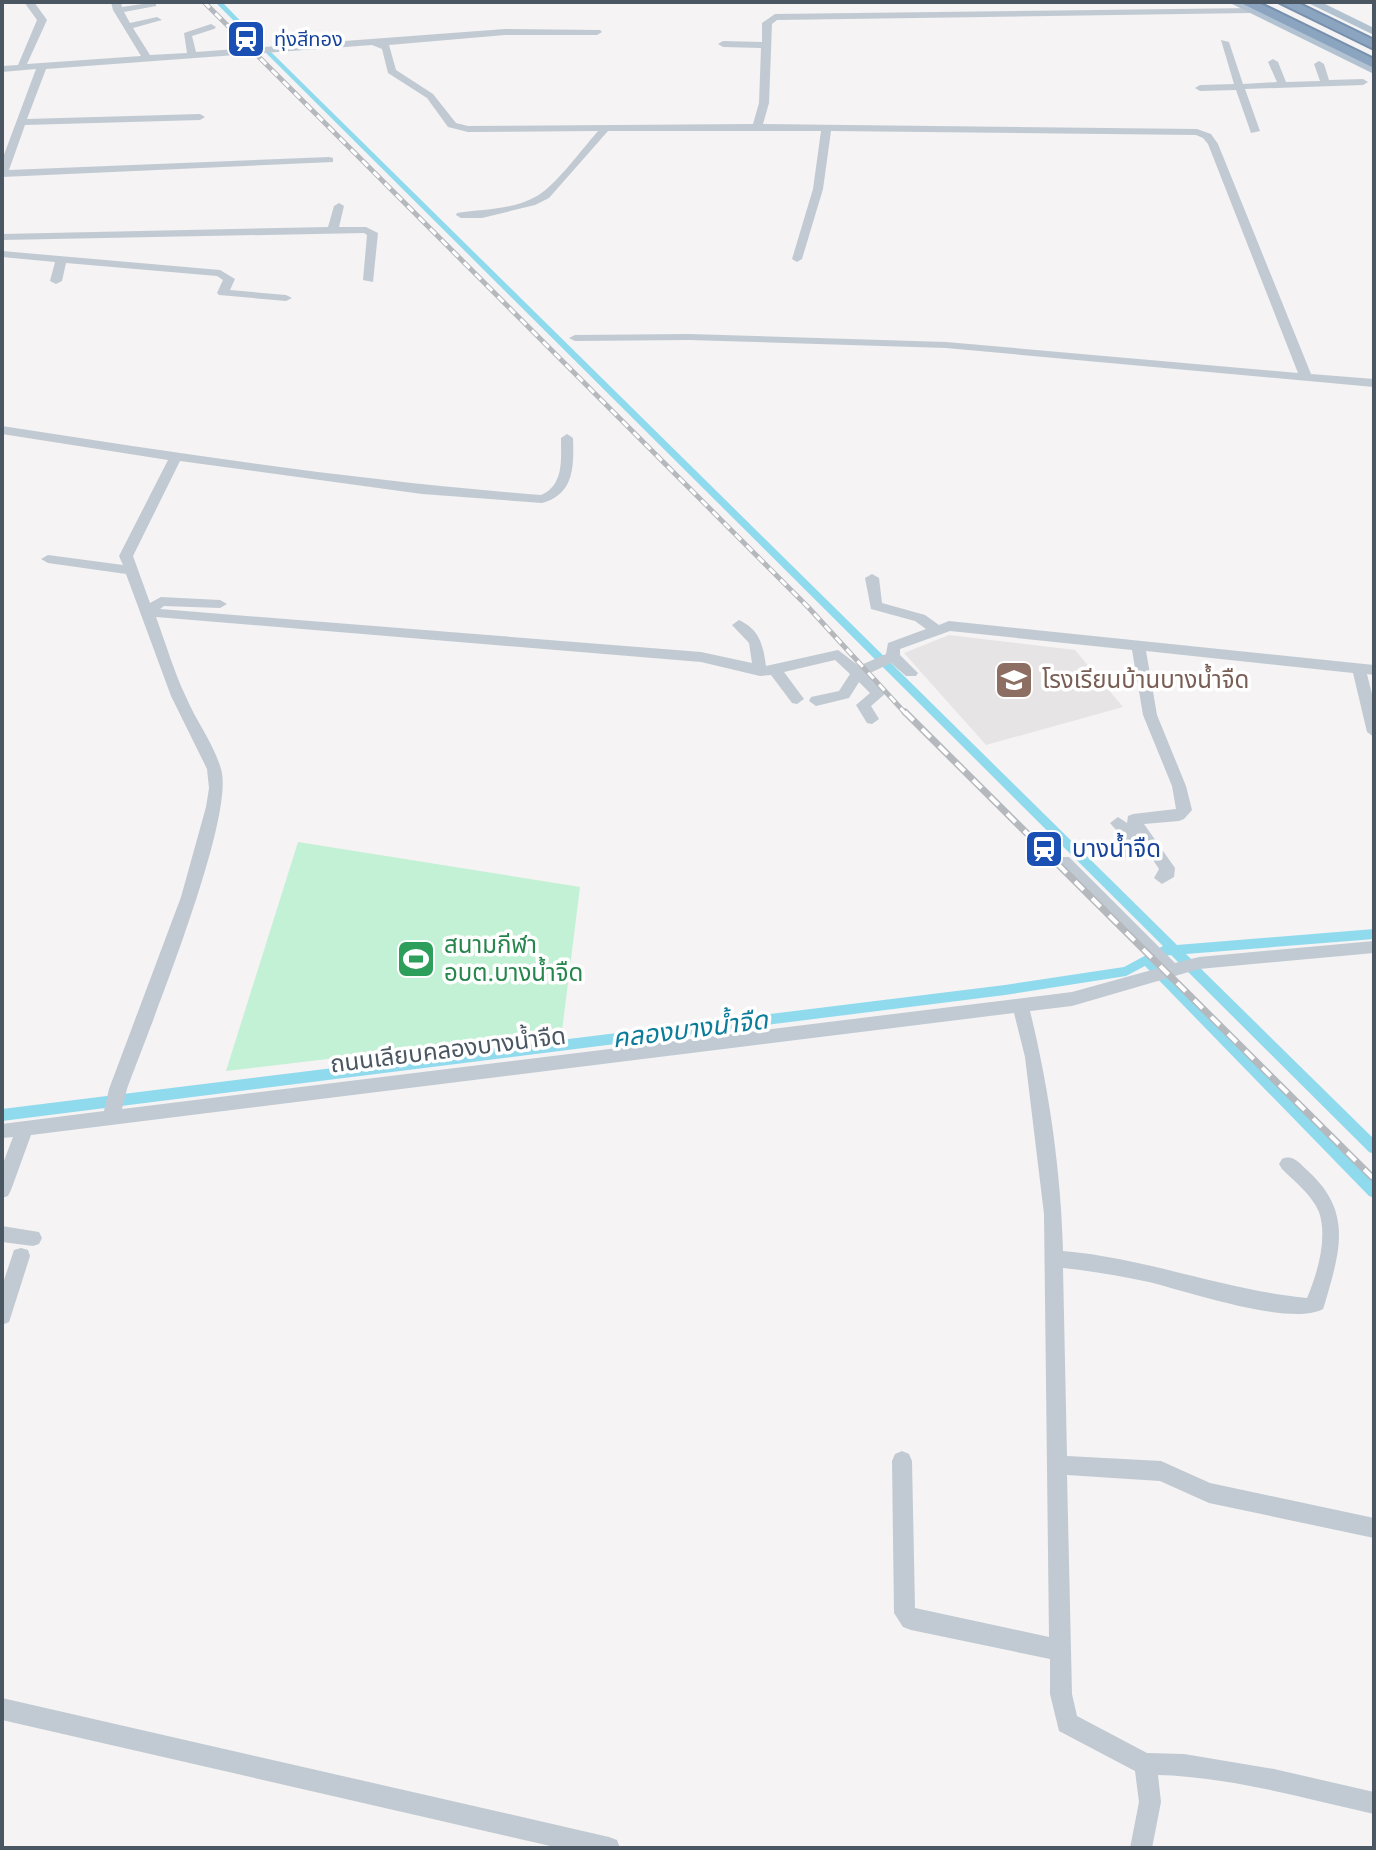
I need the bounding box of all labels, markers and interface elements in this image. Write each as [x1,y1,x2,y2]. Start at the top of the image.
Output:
station icon: ทุ่งสีทอง [225,18,267,60]
place label: ทุ่งสีทอง [274,26,343,51]
school or university icon: โรงเรียนบ้านบางนํ้าจืด [993,659,1035,701]
place label: โรงเรียนบ้านบางนํ้าจืด [1042,663,1249,693]
station icon: บางน้ำจืด [1023,828,1065,870]
place label: บางน้ำจืด [1072,832,1161,862]
place label: สนามกีฬา อบต.บางน้ำจืด [444,929,583,986]
sports icon: สนามกีฬา อบต.บางน้ำจืด [395,938,437,980]
water label: คลองบางน้ำจืด [610,1001,770,1052]
street label: ถนนเลียบคลองบางน้ำจืด [328,1019,567,1077]

